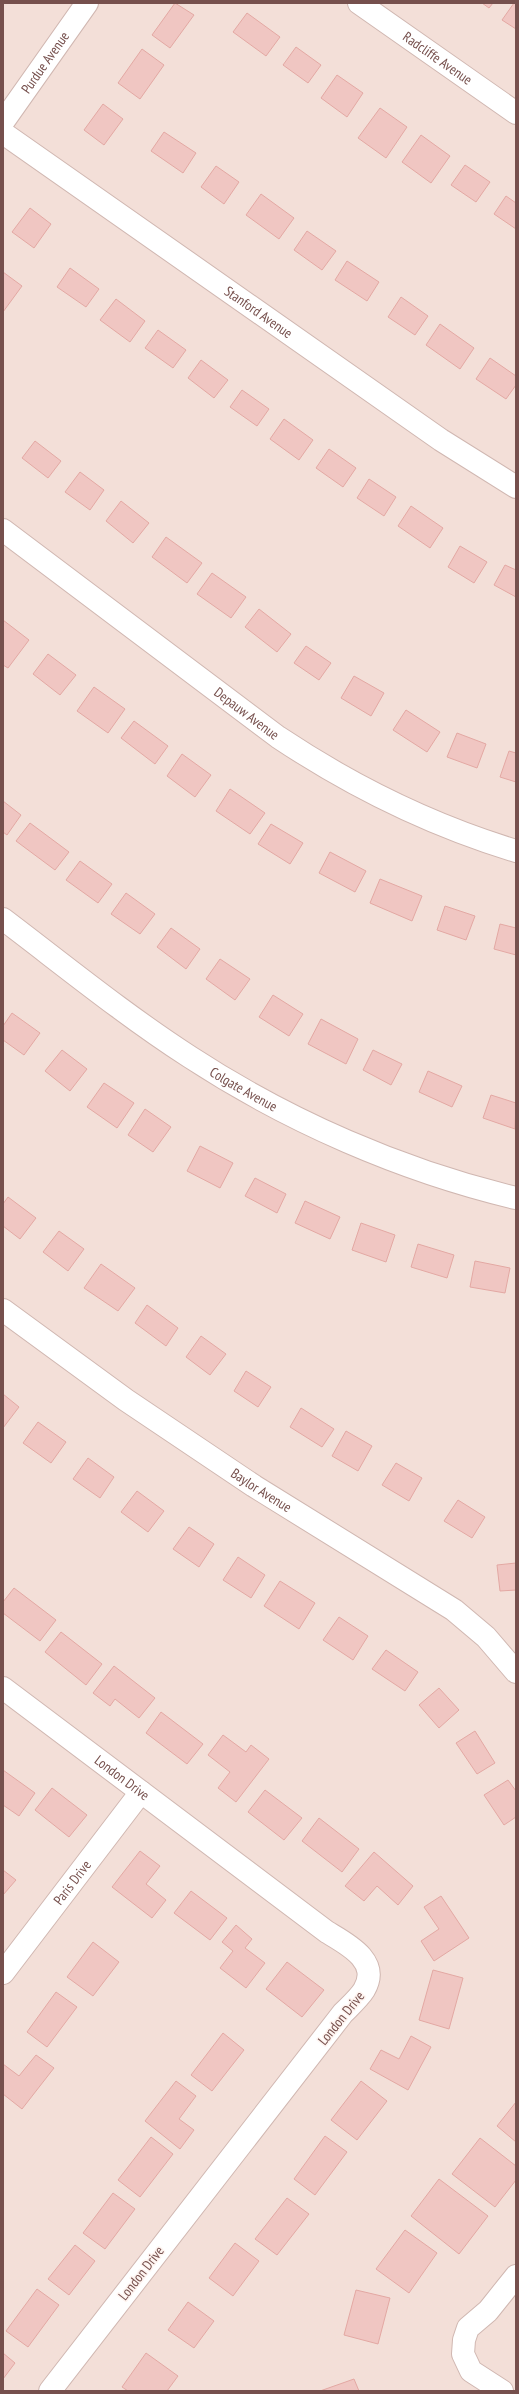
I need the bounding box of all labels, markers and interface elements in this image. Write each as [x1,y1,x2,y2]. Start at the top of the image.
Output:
street label: Purdue Avenue [17,28,73,97]
street label: Radcliffe Avenue [399,28,476,89]
street label: Stanford Avenue [221,282,296,342]
street label: Depauw Avenue [211,683,283,744]
street label: Colgate Avenue [207,1063,280,1116]
street label: Baylor Avenue [227,1464,295,1516]
street label: London Drive [91,1751,153,1804]
street label: Paris Drive [49,1856,95,1908]
street label: London Drive [314,1987,368,2049]
street label: London Drive [114,2242,168,2304]

